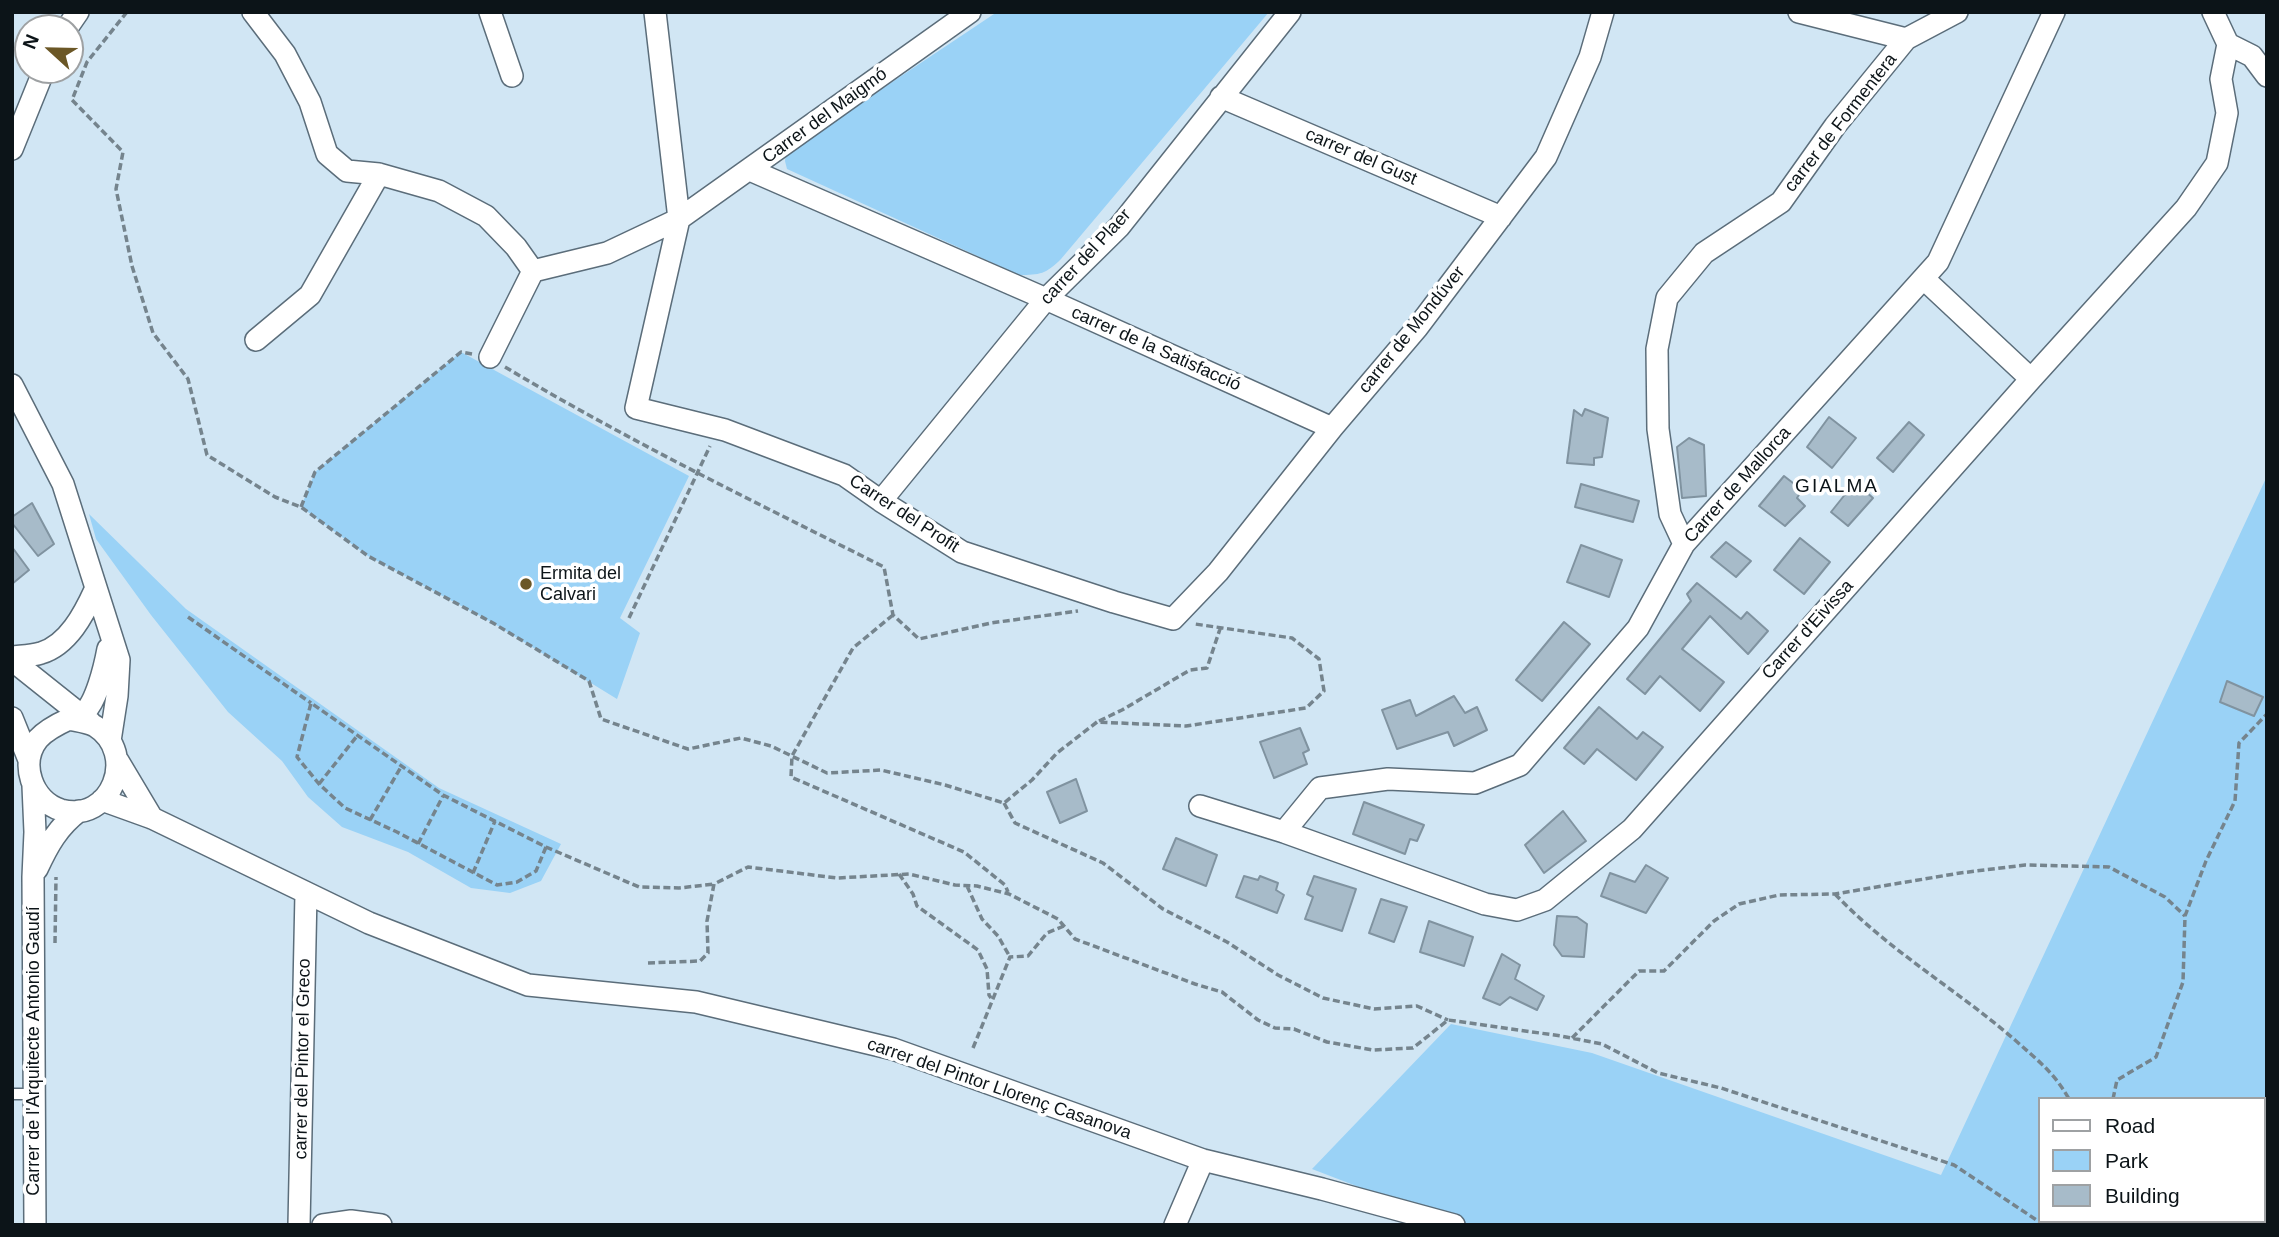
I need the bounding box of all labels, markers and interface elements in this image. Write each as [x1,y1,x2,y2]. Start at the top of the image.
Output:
north arrow [14,14,84,84]
text: N [19,31,43,52]
street label: carrer de Formentera [1780,49,1902,197]
street label: Carrer del Maigmó [758,63,892,169]
street label: carrer del Gust [1302,124,1420,190]
street label: carrer del Plaer [1036,205,1136,309]
street label: carrer de Mondúver [1354,262,1470,398]
street label: carrer de la Satisfacció [1068,302,1244,396]
street label: Carrer de Mallorca [1680,422,1796,548]
street label: Carrer del Profit [845,470,963,558]
district label: GIALMA [1796,476,1878,498]
place label: Ermita del Calvari [540,563,621,606]
marker: Ermita del Calvari [518,576,534,592]
street label: Carrer d'Eivissa [1758,576,1858,684]
street label: Carrer de l'Arquitecte Antonio Gaudí [23,906,45,1196]
street label: carrer del Pintor el Greco [290,958,316,1160]
street label: carrer del Pintor Llorenç Casanova [864,1034,1134,1144]
legend [2038,1097,2265,1223]
text: Road [2105,1114,2155,1137]
text: Park [2105,1149,2148,1172]
text: Building [2105,1184,2180,1207]

